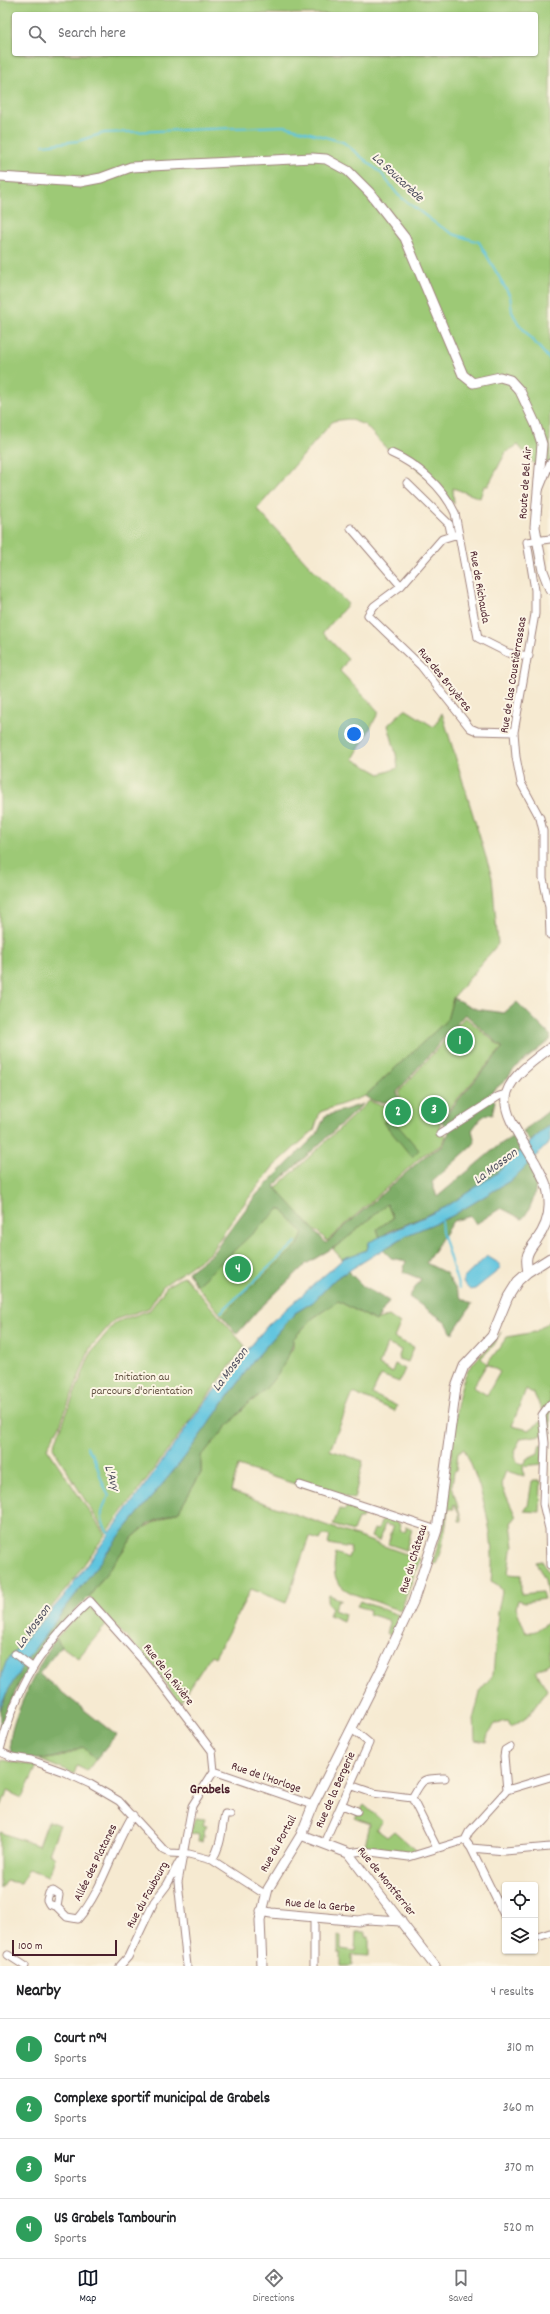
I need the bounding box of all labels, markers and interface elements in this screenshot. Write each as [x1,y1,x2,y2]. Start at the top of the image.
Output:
search box [12,12,538,56]
icon: search [26,23,48,45]
text: Search here [58,23,126,45]
water label: La Soucarède [367,149,428,208]
street label: Route de Bel Air [515,446,537,520]
street label: Rue de Richauda [464,550,494,625]
street label: Rue de las Coustièrrassas [496,616,532,734]
street label: Rue des Bruyères [413,644,475,716]
your location [344,724,364,744]
pin: 1 [447,1026,473,1056]
pin: 3 [421,1095,447,1125]
pin: 2 [385,1097,411,1127]
water label: La Mosson [470,1144,523,1190]
pin: 4 [225,1254,251,1284]
water label: La Mosson [208,1343,254,1396]
park label: Initiation au parcours d'orientation [91,1369,193,1400]
water label: L'Avy [98,1463,124,1495]
street label: Rue du Château [396,1523,432,1595]
water label: La Mosson [11,1600,57,1653]
street label: Rue de la Rivière [138,1641,198,1709]
street label: Rue de la Bergerie [312,1749,360,1831]
street label: Rue de l'Horloge [229,1758,303,1798]
district label: Grabels [190,1780,230,1800]
street label: Rue du Portail [256,1812,302,1876]
street label: Allée des Platanes [70,1822,122,1904]
street label: Rue de Montferrier [353,1843,420,1921]
street label: Rue du Faubourg [123,1858,173,1932]
map controls [502,1882,538,1954]
button: locate [502,1882,538,1918]
street label: Rue de la Gerbe [284,1894,356,1918]
button: layers [502,1918,538,1954]
scale bar [12,1938,117,1957]
text: 100 m [18,1939,42,1955]
text: Nearby [16,1980,60,2004]
text: 4 results [491,1983,534,2002]
text: Court n°4 [54,2028,107,2050]
text: 1 [28,2039,30,2058]
text: 310 m [506,2039,534,2058]
text: Sports [54,2050,87,2069]
text: Complexe sportif municipal de Grabels [54,2088,270,2110]
text: 2 [26,2099,32,2118]
text: 360 m [503,2099,534,2118]
text: Sports [54,2110,87,2129]
text: Mur [54,2148,75,2170]
text: 3 [26,2159,32,2178]
text: 370 m [504,2159,534,2178]
text: Sports [54,2170,87,2189]
text: US Grabels Tambourin [54,2208,176,2230]
text: 4 [26,2219,32,2238]
text: 520 m [503,2219,534,2238]
text: Sports [54,2230,87,2249]
tab: Map [77,2267,99,2307]
tab: Directions [253,2267,295,2307]
tab: Saved [448,2267,473,2307]

